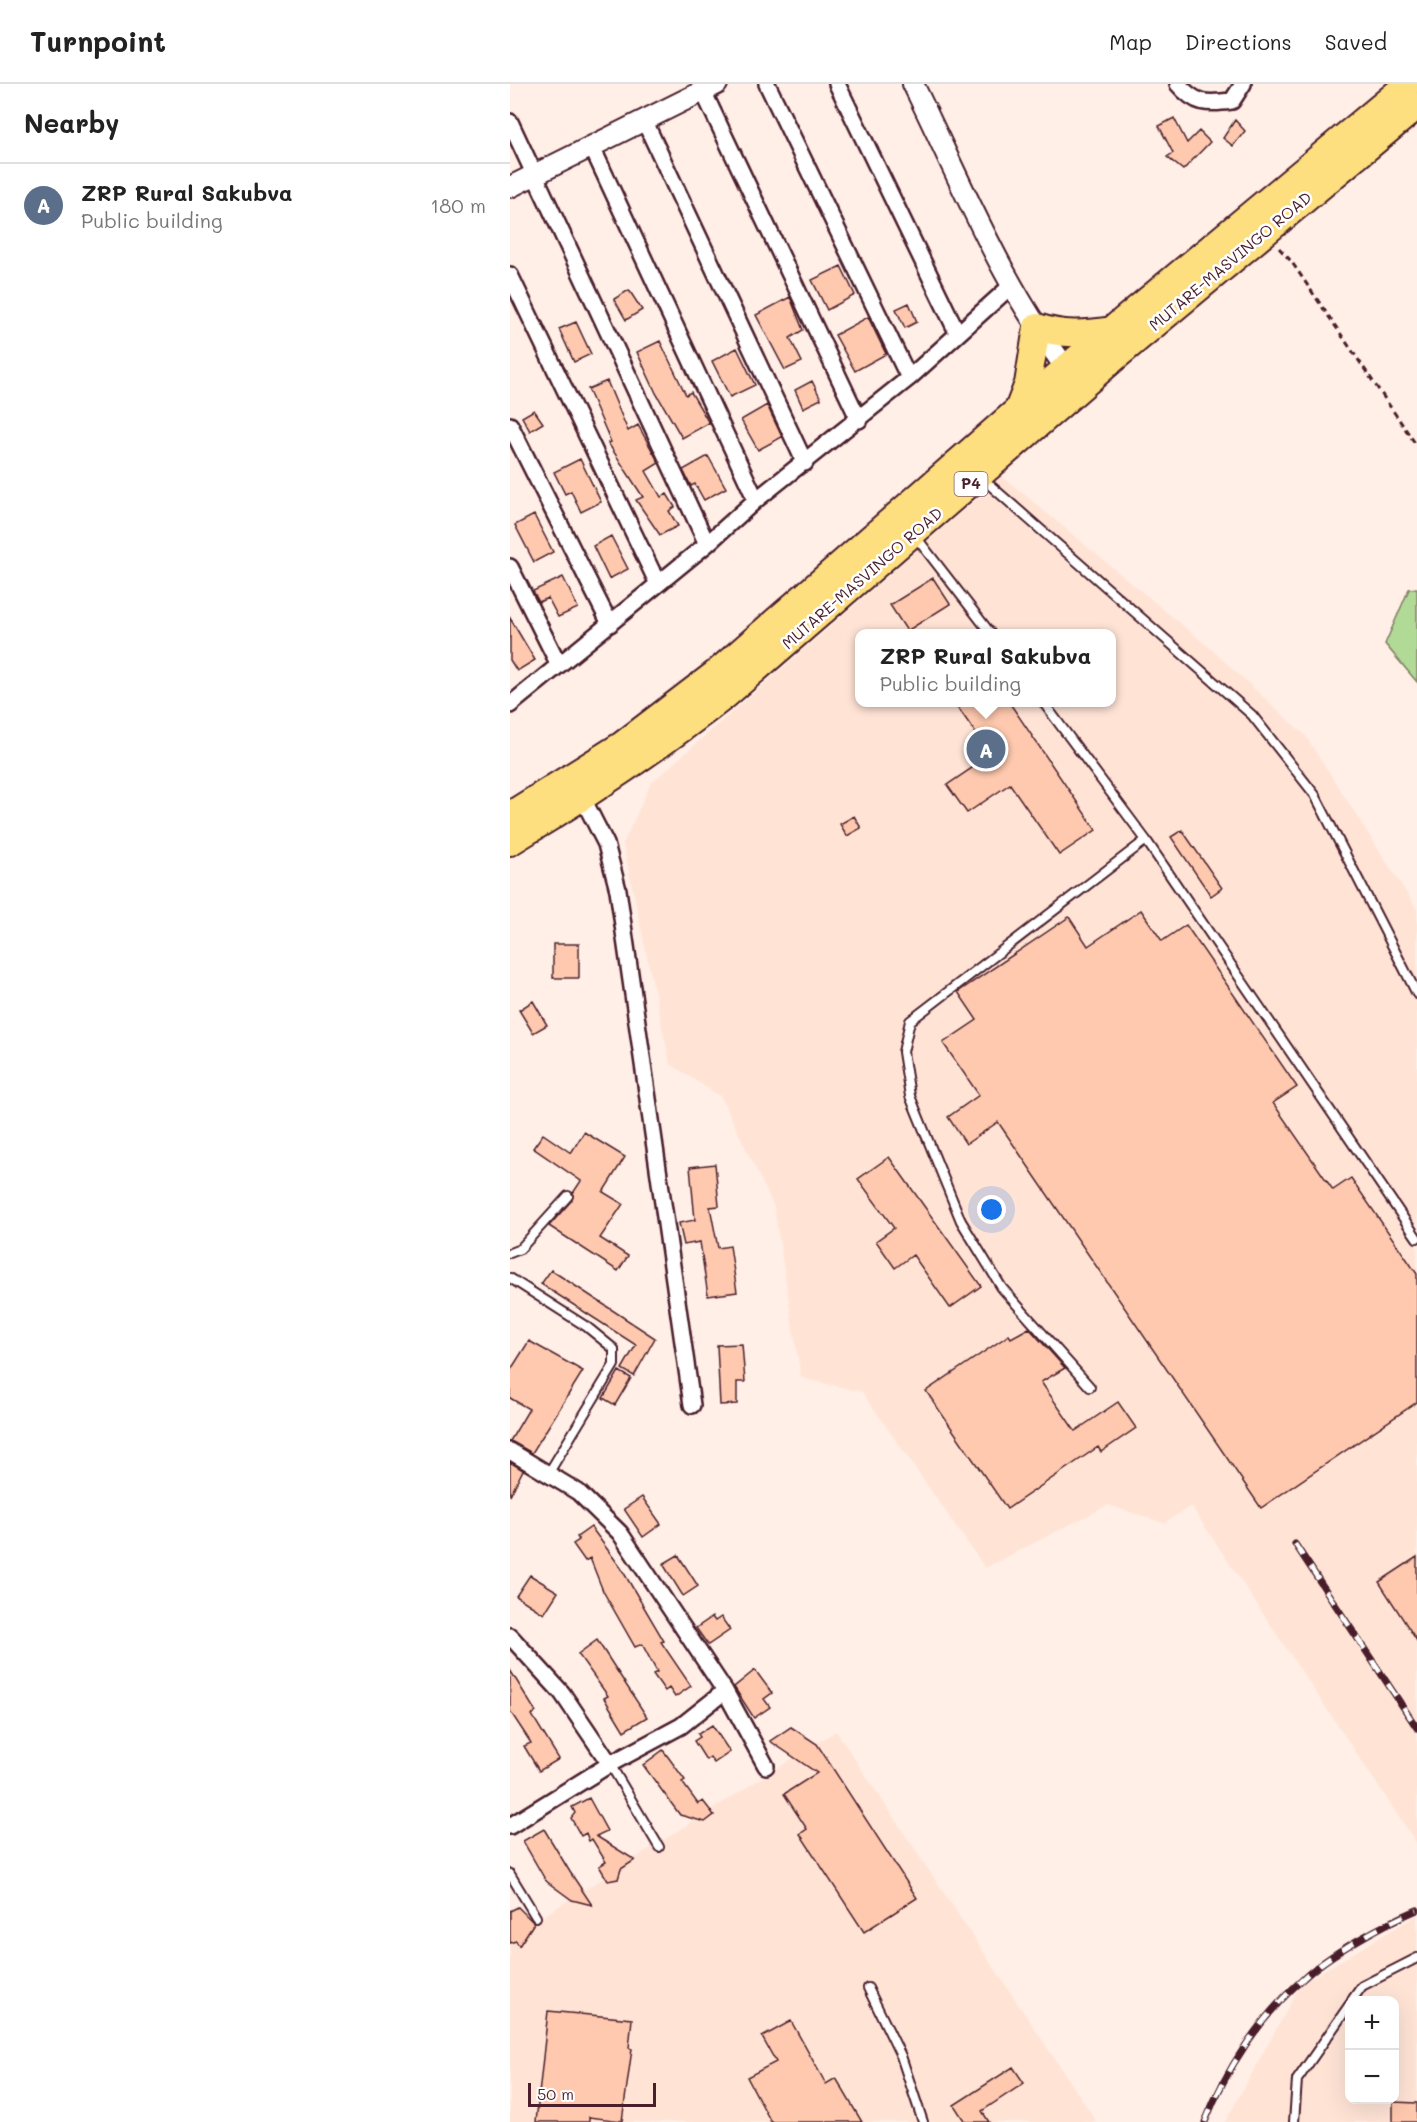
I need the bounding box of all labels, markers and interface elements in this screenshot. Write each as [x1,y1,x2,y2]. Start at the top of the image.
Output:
text: Turnpoint [30,23,166,59]
text: Map [1109,28,1152,55]
text: Directions [1185,28,1292,55]
text: Saved [1325,28,1387,55]
text: Nearby [24,106,119,140]
text: ZRP Rural Sakubva [81,178,293,207]
street label: MUTARE-MASVINGO ROAD [1144,186,1315,335]
text: A [37,192,50,218]
text: 180 m [430,192,486,218]
text: Public building [81,207,223,233]
road number: P4 [954,472,988,496]
street label: MUTARE-MASVINGO ROAD [777,502,946,653]
popup [855,629,1116,707]
text: ZRP Rural Sakubva [880,641,1091,670]
text: Public building [880,670,1021,696]
pin: A [966,726,1006,772]
your location [977,1195,1006,1224]
map controls [1345,1996,1399,2104]
button: + [1345,1996,1399,2050]
button: − [1345,2050,1399,2104]
scale bar [528,2080,656,2108]
text: 50 m [537,2083,574,2104]

